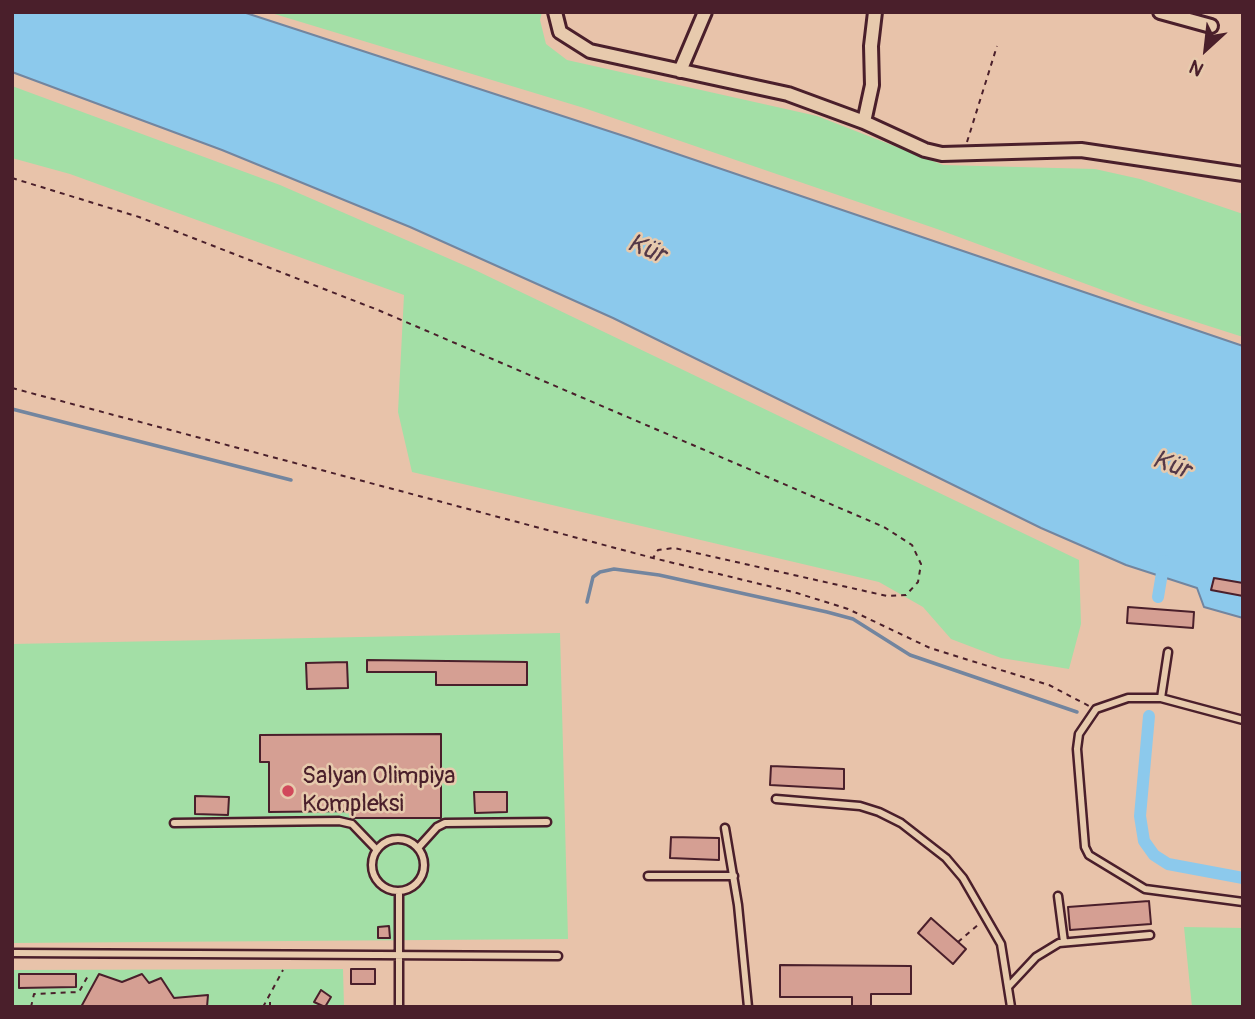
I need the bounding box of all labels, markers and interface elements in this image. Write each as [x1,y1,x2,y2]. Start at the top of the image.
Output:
north arrow [1171,14,1241,84]
text: N [1185,54,1208,81]
water label: Kür [622,228,670,272]
water label: Kür [1148,445,1194,487]
place label: Salyan Olimpiya Kompleksi [302,763,455,819]
marker: Salyan Olimpiya Kompleksi [280,783,296,799]

